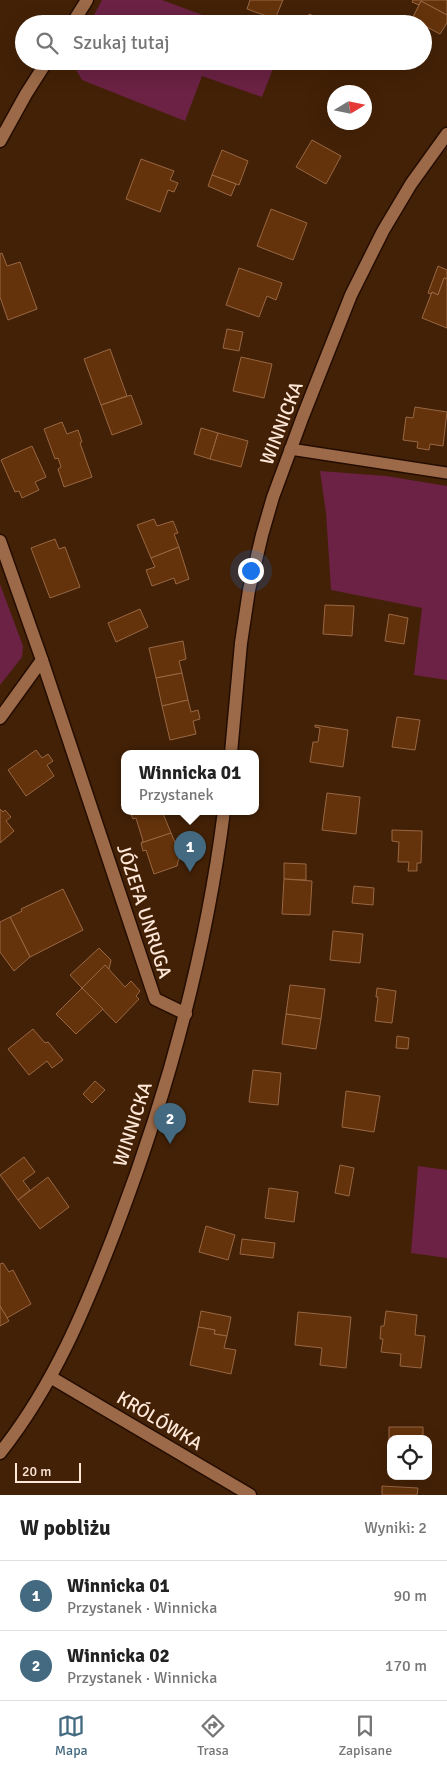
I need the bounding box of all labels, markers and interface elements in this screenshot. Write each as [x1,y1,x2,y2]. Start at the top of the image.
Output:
search box [15,15,432,70]
icon: search [33,29,61,57]
text: Szukaj tutaj [73,31,170,55]
north arrow [327,85,372,130]
street label: WINNICKA [255,378,309,469]
your location [238,558,264,584]
popup [121,750,259,815]
text: Winnicka 01 [139,761,241,785]
text: Przystanek [139,785,214,805]
pin: 1 [174,831,206,872]
street label: JÓZEFA UNRUGA [111,841,177,982]
street label: WINNICKA [108,1079,158,1170]
pin: 2 [154,1103,186,1144]
street label: KRÓLÓWKA [112,1386,207,1456]
map controls [387,1435,432,1480]
button: locate [387,1435,432,1480]
scale bar [15,1460,81,1483]
text: 20 m [22,1463,51,1480]
text: W pobliżu [20,1515,111,1541]
text: Wyniki: 2 [364,1518,427,1538]
text: Winnicka 01 [67,1574,170,1598]
text: 1 [32,1586,40,1606]
text: 90 m [393,1586,427,1606]
text: Przystanek · Winnicka [67,1598,217,1618]
text: Winnicka 02 [67,1644,170,1668]
text: 2 [32,1656,40,1676]
text: 170 m [385,1656,427,1676]
text: Przystanek · Winnicka [67,1668,217,1688]
tab: Mapa [55,1712,88,1759]
tab: Trasa [197,1712,229,1759]
tab: Zapisane [338,1712,392,1759]

